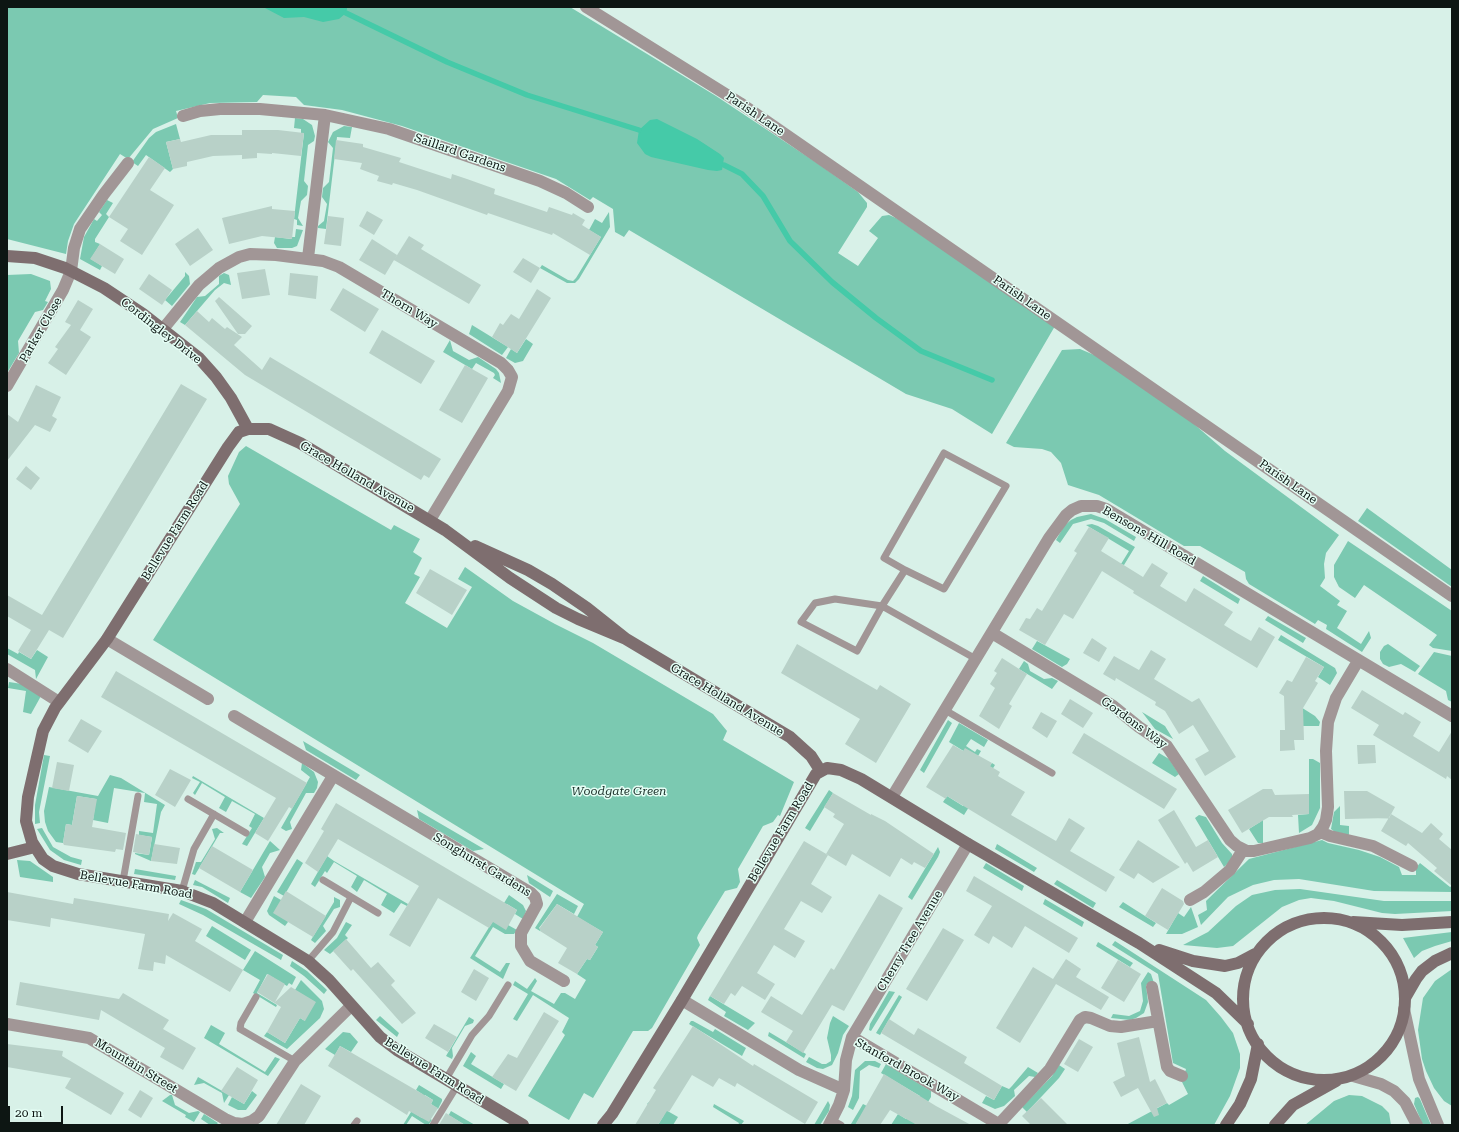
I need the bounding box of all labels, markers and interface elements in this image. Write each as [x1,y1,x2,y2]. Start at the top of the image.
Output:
street label: Parish Lane [723,89,787,139]
street label: Saillard Gardens [412,131,508,175]
street label: Parish Lane [990,273,1054,323]
street label: Thorn Way [378,286,440,332]
street label: Parker Close [17,295,65,365]
street label: Cordingley Drive [118,295,204,367]
street label: Grace Holland Avenue [297,438,417,516]
street label: Parish Lane [1256,457,1320,507]
street label: Bellevue Farm Road [139,479,211,583]
street label: Bensons Hill Road [1100,503,1198,569]
street label: Grace Holland Avenue [668,660,786,740]
street label: Gordons Way [1098,694,1170,752]
street label: Bellevue Farm Road [745,779,817,885]
park label: Woodgate Green [572,784,666,798]
street label: Songhurst Gardens [431,830,533,900]
street label: Bellevue Farm Road [79,868,193,902]
street label: Cherry Tree Avenue [874,888,946,994]
street label: Bellevue Farm Road [382,1035,486,1107]
street label: Stanford Brook Way [852,1035,962,1105]
street label: Mountain Street [92,1036,180,1096]
scale bar [10,1098,65,1124]
text: 20 m [15,1106,42,1120]

